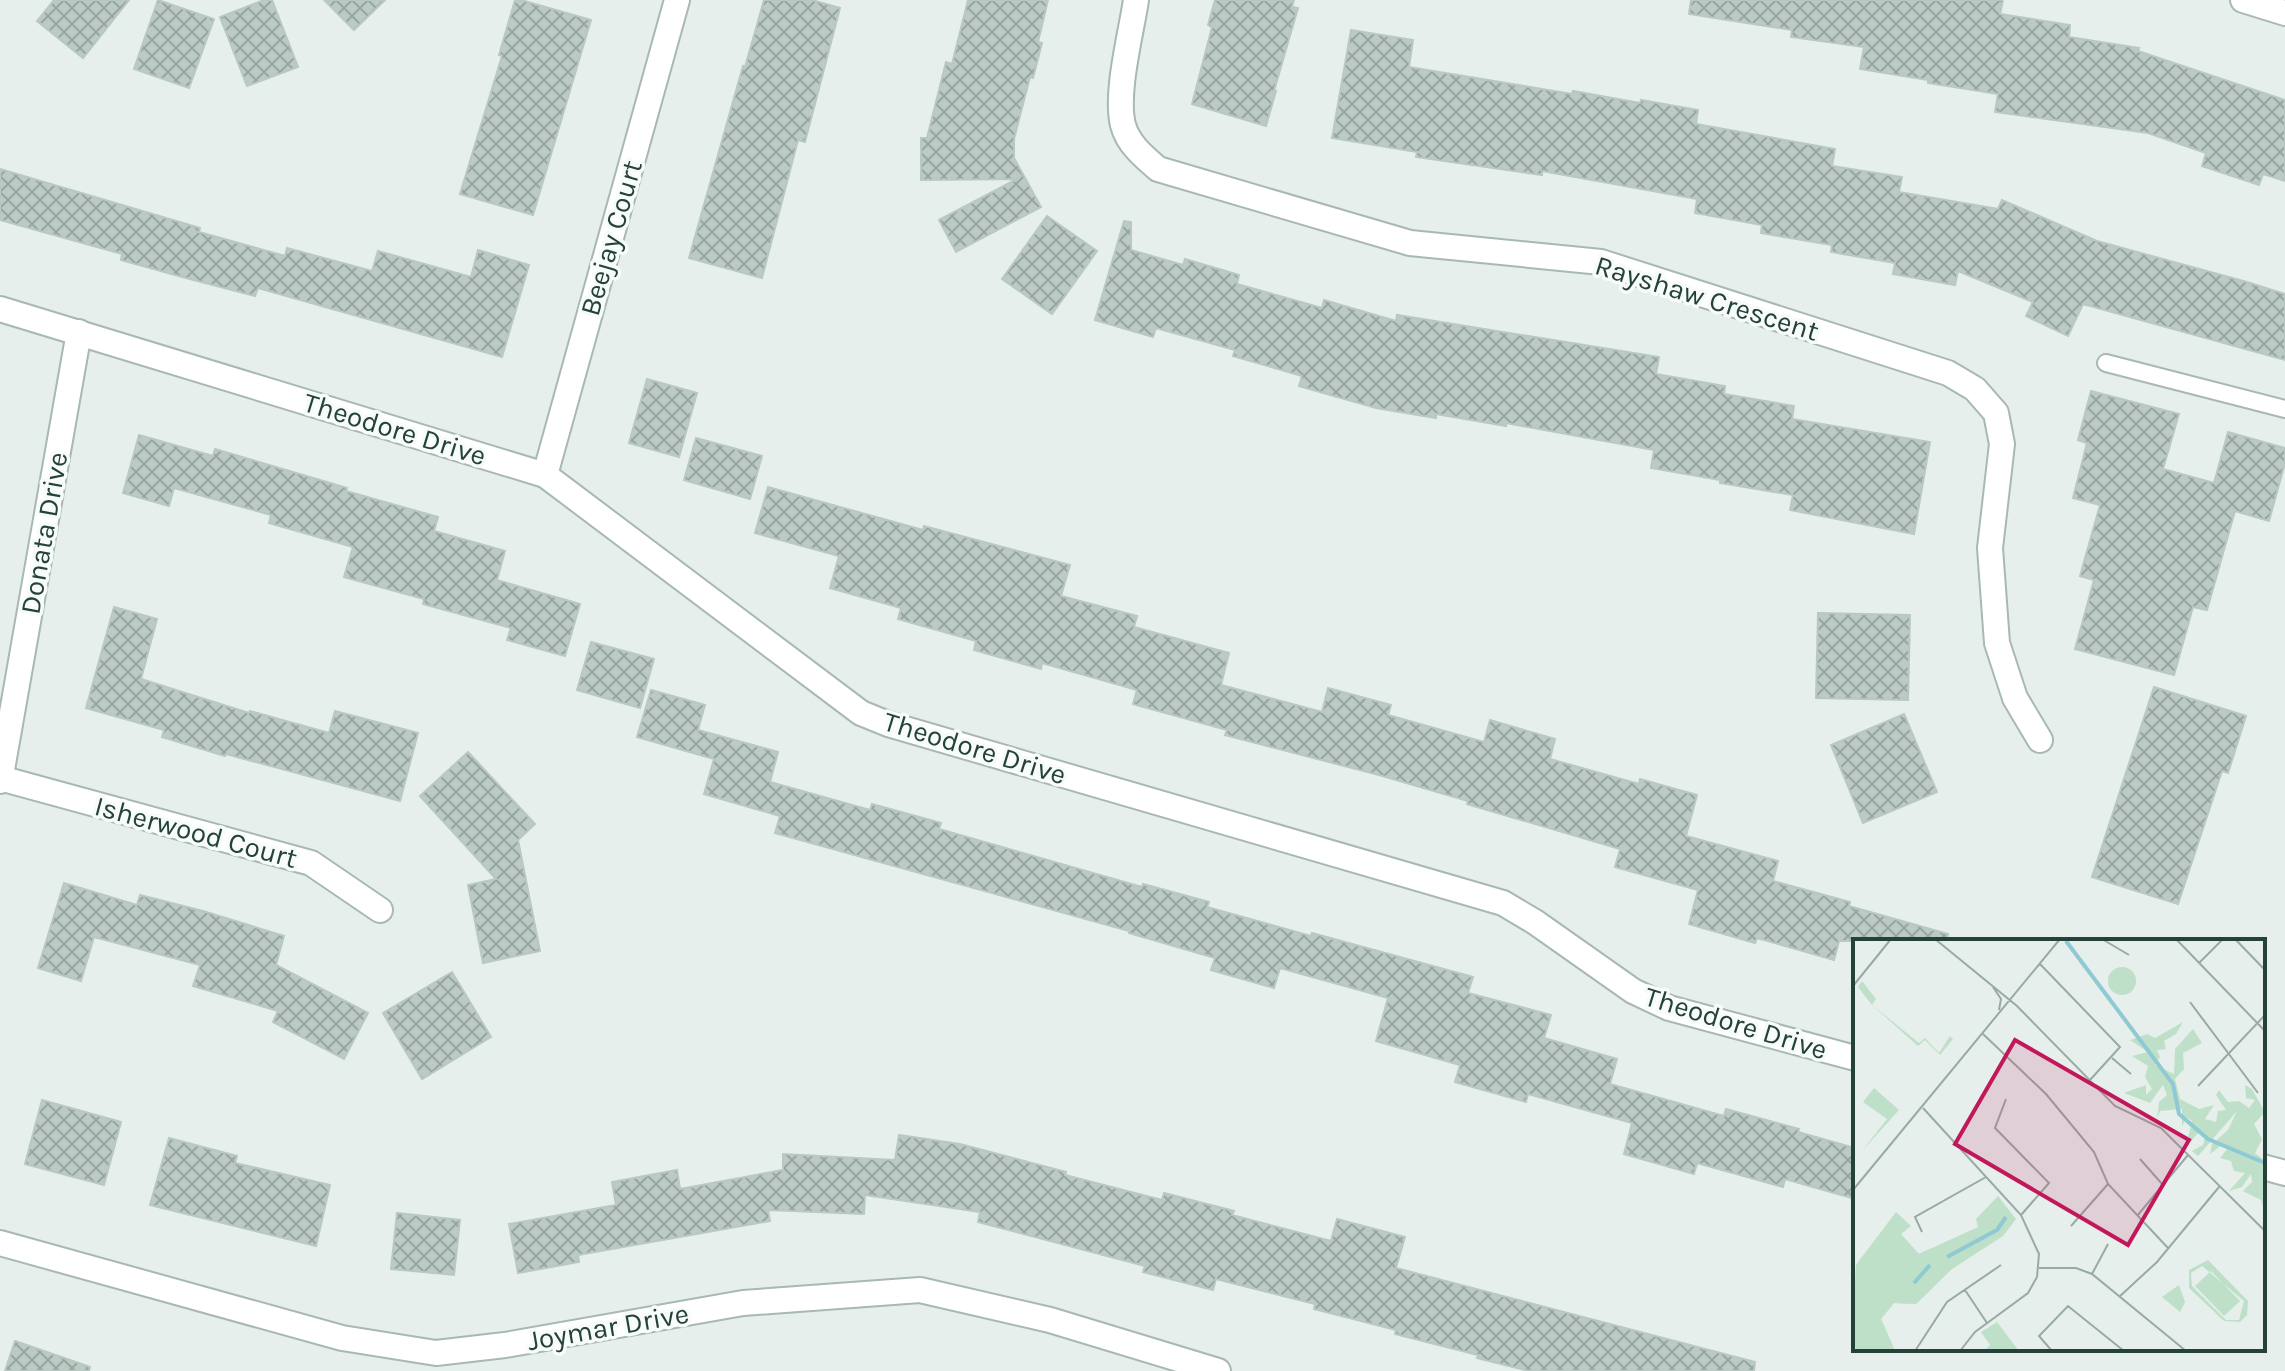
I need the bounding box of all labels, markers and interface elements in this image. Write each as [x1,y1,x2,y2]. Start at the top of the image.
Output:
street label: Beejay Court [573,156,649,320]
street label: Rayshaw Crescent [1591,248,1823,348]
street label: Theodore Drive [300,386,490,472]
street label: Donata Drive [14,449,74,617]
street label: Theodore Drive [880,705,1070,791]
street label: Isherwood Court [91,789,301,875]
inset map [1853,939,2265,1351]
street label: Theodore Drive [1641,980,1831,1066]
street label: Joymar Drive [525,1297,691,1357]

